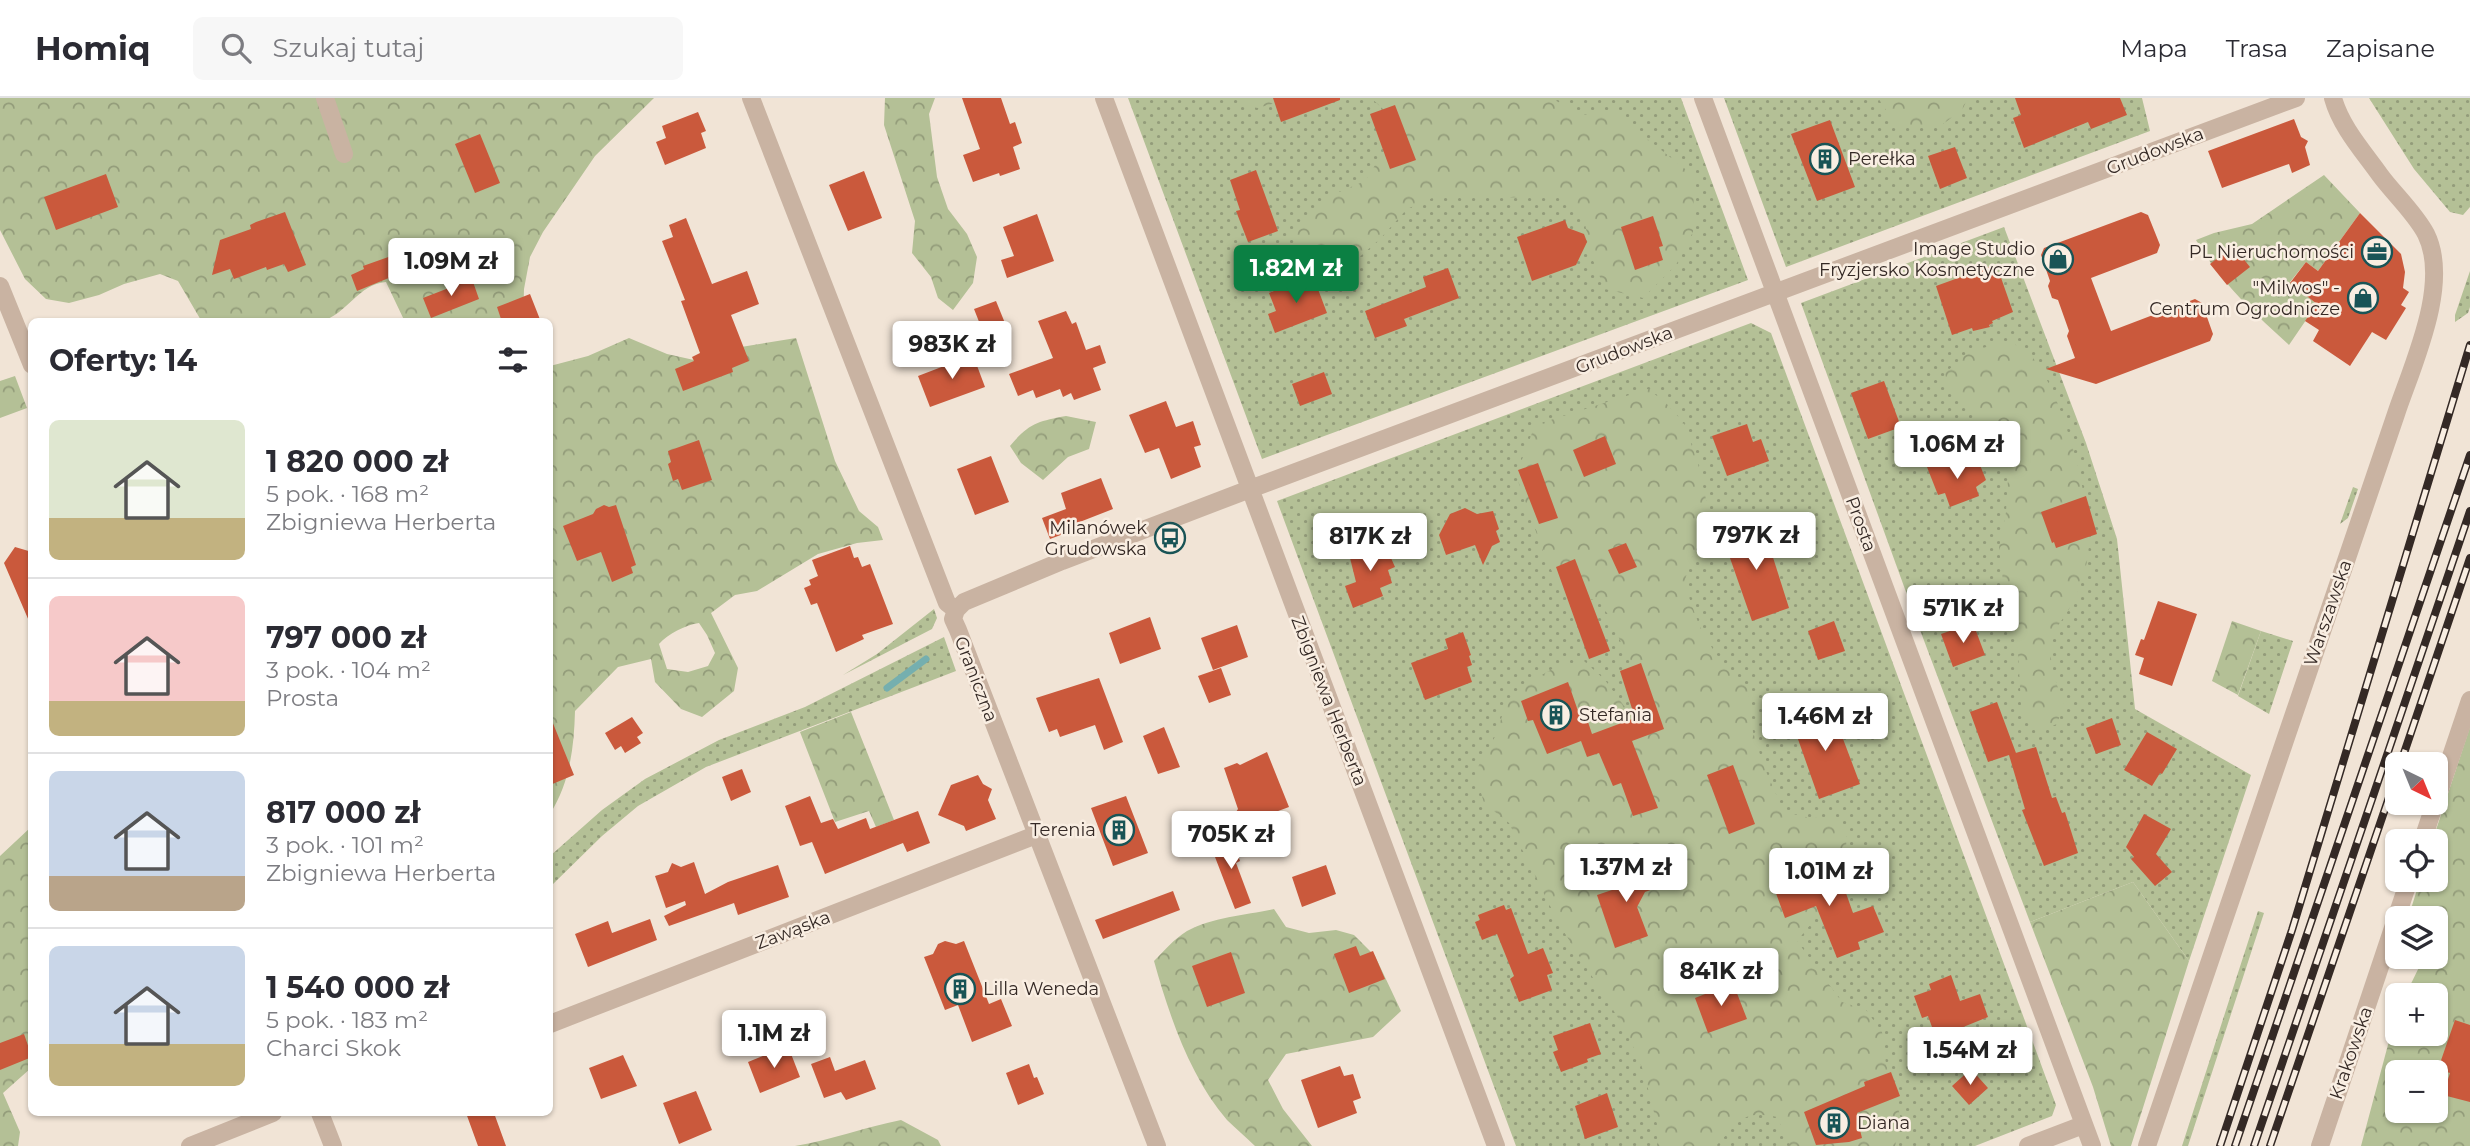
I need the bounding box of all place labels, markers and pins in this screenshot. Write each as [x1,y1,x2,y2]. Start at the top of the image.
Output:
building icon: Perełka [1808,142,1842,176]
place label: Perełka [1848,148,1916,170]
office icon: PL Nieruchomości [2360,235,2394,269]
pin: 1.09M zł [379,238,523,298]
place label: Image Studio Fryzjersko Kosmetyczne [1819,238,2035,281]
place label: PL Nieruchomości [2189,241,2354,263]
shop icon: Image Studio Fryzjersko Kosmetyczne [2041,242,2075,276]
pin: 1.82M zł [1224,246,1368,305]
place label: "Milwos" - Centrum Ogrodnicze [2149,277,2340,320]
shop icon: "Milwos" - Centrum Ogrodnicze [2346,281,2380,315]
pin: 983K zł [887,322,1017,381]
pin: 1.06M zł [1885,422,2029,481]
pin: 797K zł [1691,512,1821,572]
pin: 817K zł [1305,514,1435,573]
place label: Milanówek Grudowska [1045,517,1147,560]
bus stop icon: Milanówek Grudowska [1153,521,1187,555]
pin: 571K zł [1898,586,2028,645]
pin: 1.46M zł [1753,694,1897,753]
building icon: Stefania [1539,698,1573,732]
place label: Stefania [1579,704,1652,726]
pin: 705K zł [1166,812,1296,871]
building icon: Terenia [1102,813,1136,847]
place label: Terenia [1030,819,1096,841]
pin: 1.37M zł [1554,844,1698,904]
pin: 1.01M zł [1757,848,1901,908]
pin: 841K zł [1656,948,1786,1008]
building icon: Lilla Weneda [943,972,977,1006]
place label: Lilla Weneda [983,978,1099,1000]
pin: 1.1M zł [709,1010,839,1070]
pin: 1.54M zł [1898,1028,2042,1087]
building icon: Diana [1817,1106,1851,1140]
place label: Diana [1857,1112,1910,1134]

